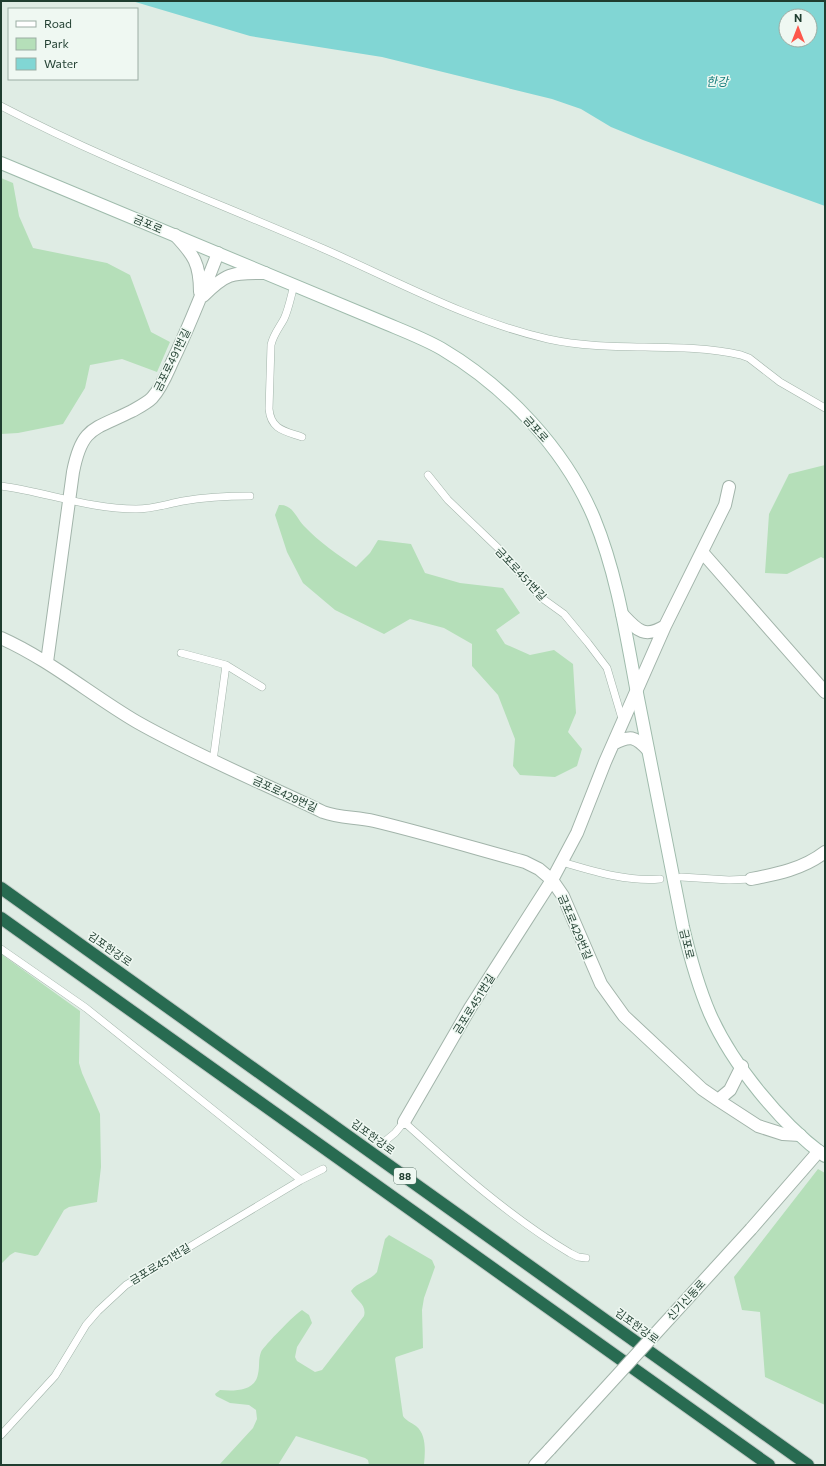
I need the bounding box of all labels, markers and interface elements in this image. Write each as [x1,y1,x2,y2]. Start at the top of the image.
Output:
legend [8,8,138,80]
north arrow [778,8,818,48]
text: N [794,11,802,24]
text: Road [44,16,72,30]
text: Park [44,36,70,50]
text: Water [44,56,78,70]
water label: 한강 [706,74,730,88]
street label: 금포로 [132,212,165,235]
street label: 금포로491번길 [151,326,192,393]
street label: 금포로 [521,413,551,444]
street label: 금포로451번길 [493,544,549,603]
street label: 금포로429번길 [251,773,320,814]
street label: 금포로429번길 [556,892,595,961]
street label: 금포로 [678,928,697,960]
street label: 김포한강로 [86,929,135,968]
street label: 금포로451번길 [450,971,497,1036]
street label: 김포한강로 [349,1116,398,1157]
road number: 88 [394,1168,416,1184]
street label: 금포로451번길 [127,1240,192,1287]
street label: 신기신동로 [664,1277,708,1323]
street label: 김포한강로 [613,1305,662,1346]

